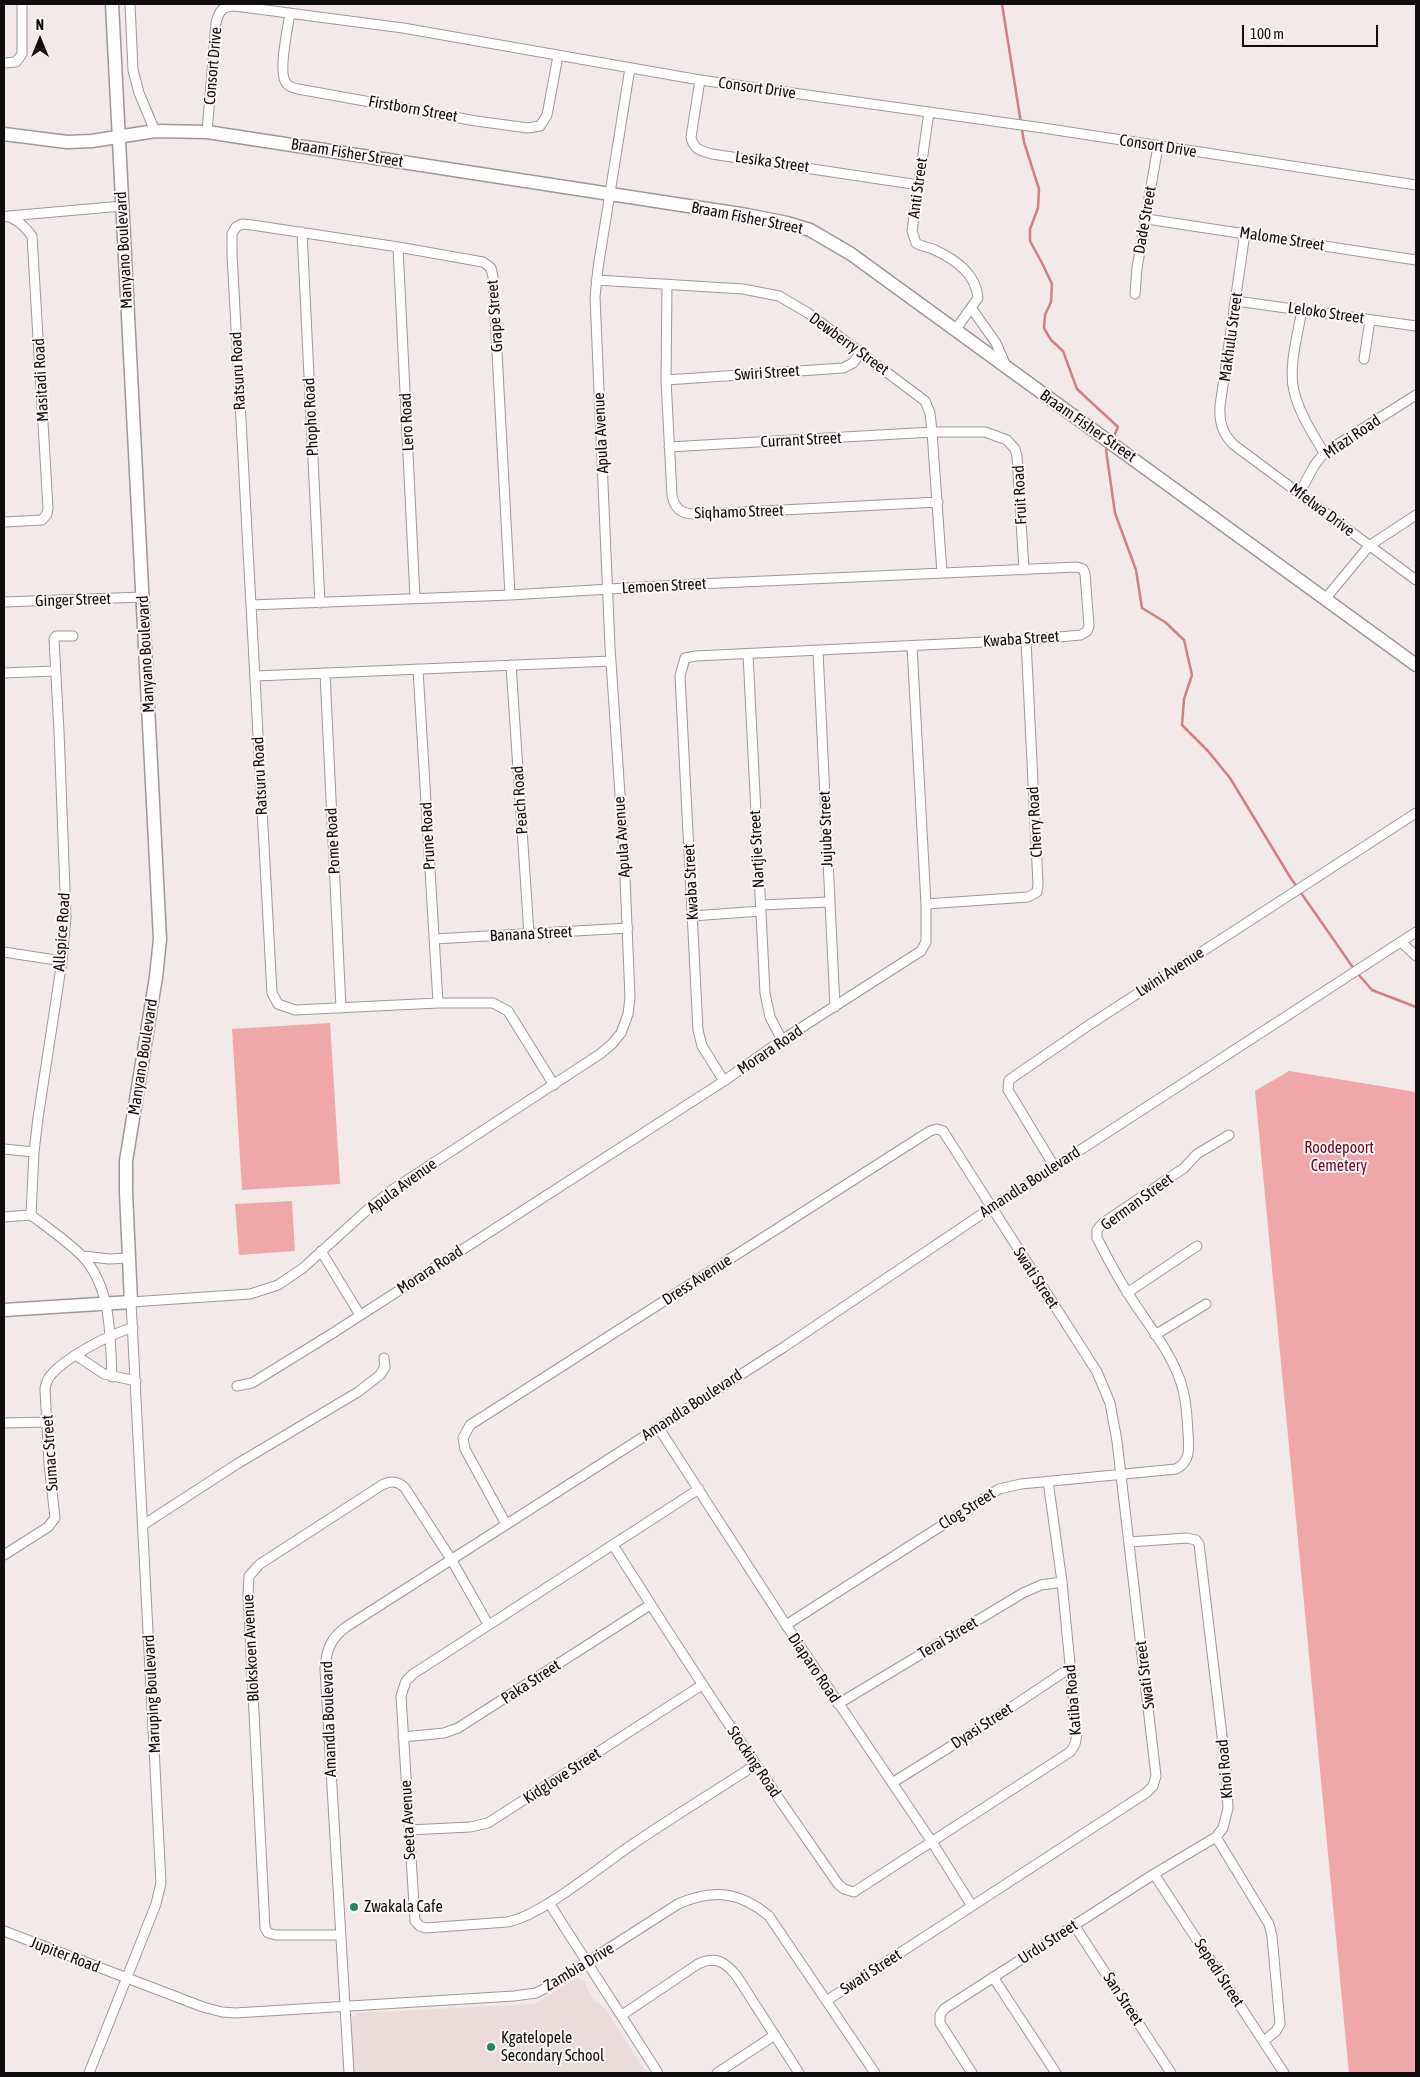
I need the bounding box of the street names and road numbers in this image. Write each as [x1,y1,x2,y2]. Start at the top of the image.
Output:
street label: Consort Drive [200,26,226,106]
street label: Consort Drive [717,73,797,103]
street label: Firstborn Street [367,92,459,126]
street label: Consort Drive [1118,130,1198,162]
street label: Braam Fisher Street [290,135,404,171]
street label: Lesika Street [734,147,810,177]
street label: Anti Street [904,156,932,220]
street label: Dade Street [1130,185,1160,255]
street label: Manyano Boulevard [111,191,137,309]
street label: Braam Fisher Street [690,198,804,238]
street label: Malome Street [1238,223,1326,255]
street label: Grape Street [483,279,507,353]
street label: Makhulu Street [1215,291,1247,383]
street label: Leloko Street [1287,298,1365,328]
street label: Dewberry Street [805,309,893,379]
street label: Ratsuru Road [226,331,250,411]
street label: Masitadi Road [29,338,53,422]
street label: Swiri Street [734,361,800,385]
street label: Phopho Road [299,377,323,457]
street label: Braam Fisher Street [1036,386,1140,466]
street label: Lero Road [396,392,418,452]
street label: Apula Avenue [589,392,613,474]
street label: Mfazi Road [1320,411,1384,463]
street label: Currant Street [760,428,842,452]
street label: Fruit Road [1009,465,1031,525]
street label: Mfelwa Drive [1286,479,1358,541]
street label: Siqhamo Street [694,501,784,523]
street label: Lemoen Street [621,574,707,598]
street label: Ginger Street [35,589,111,611]
street label: Manyano Boulevard [133,595,159,713]
street label: Kwaba Street [982,627,1060,651]
street label: Ratsuru Road [248,736,272,816]
street label: Peach Road [508,765,532,835]
street label: Cherry Road [1024,786,1046,858]
street label: Jujube Street [815,790,837,868]
street label: Apula Avenue [610,796,634,878]
street label: Prune Road [417,802,439,870]
street label: Pome Road [322,807,344,875]
street label: Nartjie Street [745,810,769,888]
street label: Kwaba Street [679,843,703,921]
street label: Allspice Road [50,892,74,972]
street label: Banana Street [489,922,573,946]
street label: Lwini Avenue [1133,943,1207,1001]
street label: Manyano Boulevard [124,997,162,1117]
street label: Morara Road [734,1021,806,1079]
street label: Amandla Boulevard [976,1142,1084,1222]
street label: Apula Avenue [363,1154,441,1218]
street label: German Street [1097,1169,1177,1235]
street label: Morara Road [393,1242,467,1298]
street label: Swati Street [1009,1244,1063,1312]
street label: Dress Avenue [659,1251,735,1309]
street label: Amandla Boulevard [638,1365,746,1445]
street label: Sumac Street [38,1414,62,1492]
street label: Clog Street [935,1484,999,1534]
street label: Blokskoen Avenue [239,1594,263,1702]
street label: Terai Street [915,1613,981,1663]
street label: Diaparo Road [784,1629,844,1707]
street label: Maruping Boulevard [139,1634,165,1754]
street label: Swati Street [1131,1640,1159,1710]
street label: Paka Street [498,1656,564,1708]
street label: Amandla Boulevard [317,1661,341,1777]
street label: Katiba Road [1060,1664,1086,1736]
street label: Dyasi Street [948,1699,1016,1753]
street label: Stocking Road [723,1723,785,1801]
street label: Khoi Road [1213,1739,1237,1799]
street label: Kidglove Street [520,1744,604,1808]
street label: Seeta Avenue [396,1780,420,1860]
street label: Urdu Street [1015,1916,1081,1968]
street label: Jupiter Road [27,1933,103,1977]
street label: Sepedi Street [1190,1935,1248,2011]
street label: Zambia Drive [541,1939,617,1995]
street label: Swati Street [837,1945,905,1999]
street label: San Street [1099,1969,1147,2029]

